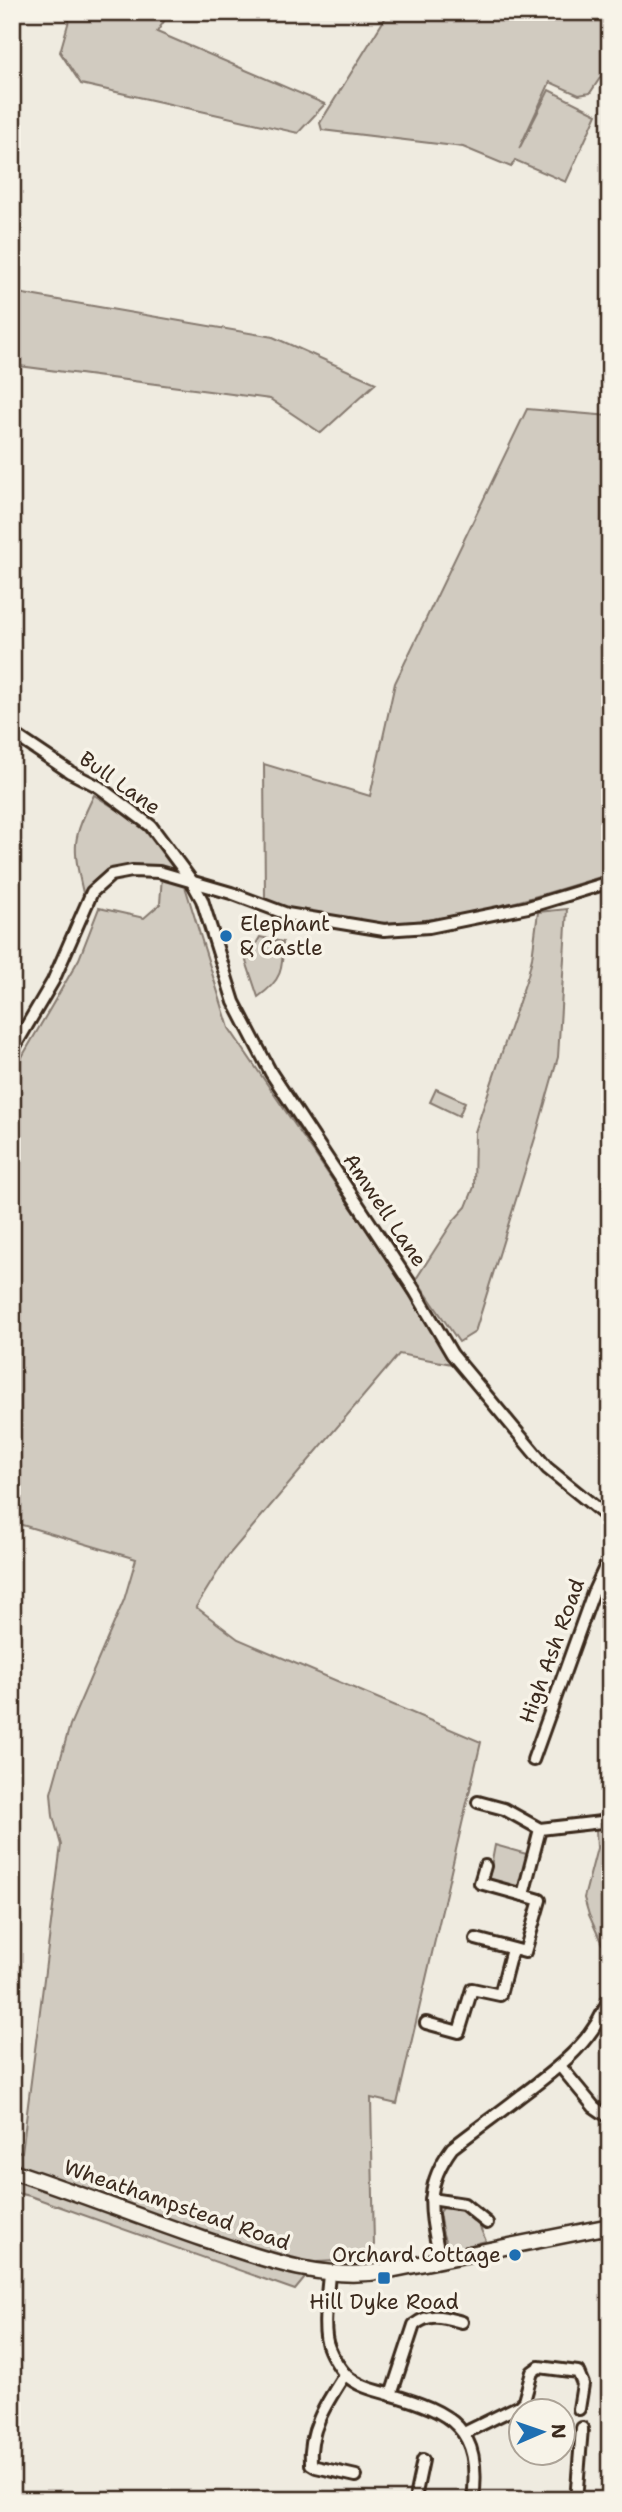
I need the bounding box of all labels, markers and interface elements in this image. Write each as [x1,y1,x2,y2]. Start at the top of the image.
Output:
street label: Bull Lane [74,745,166,821]
place label: Elephant & Castle [240,910,330,962]
marker: Elephant & Castle [218,928,234,944]
street label: Amwell Lane [337,1148,433,1272]
street label: High Ash Road [513,1575,591,1727]
street label: Wheathampstead Road [60,2153,294,2257]
place label: Orchard Cottage [332,2241,501,2269]
marker: Orchard Cottage [507,2247,523,2263]
marker: Hill Dyke Road [376,2270,392,2286]
place label: Hill Dyke Road [309,2288,459,2316]
north arrow [506,2396,576,2466]
text: N [546,2423,571,2439]

